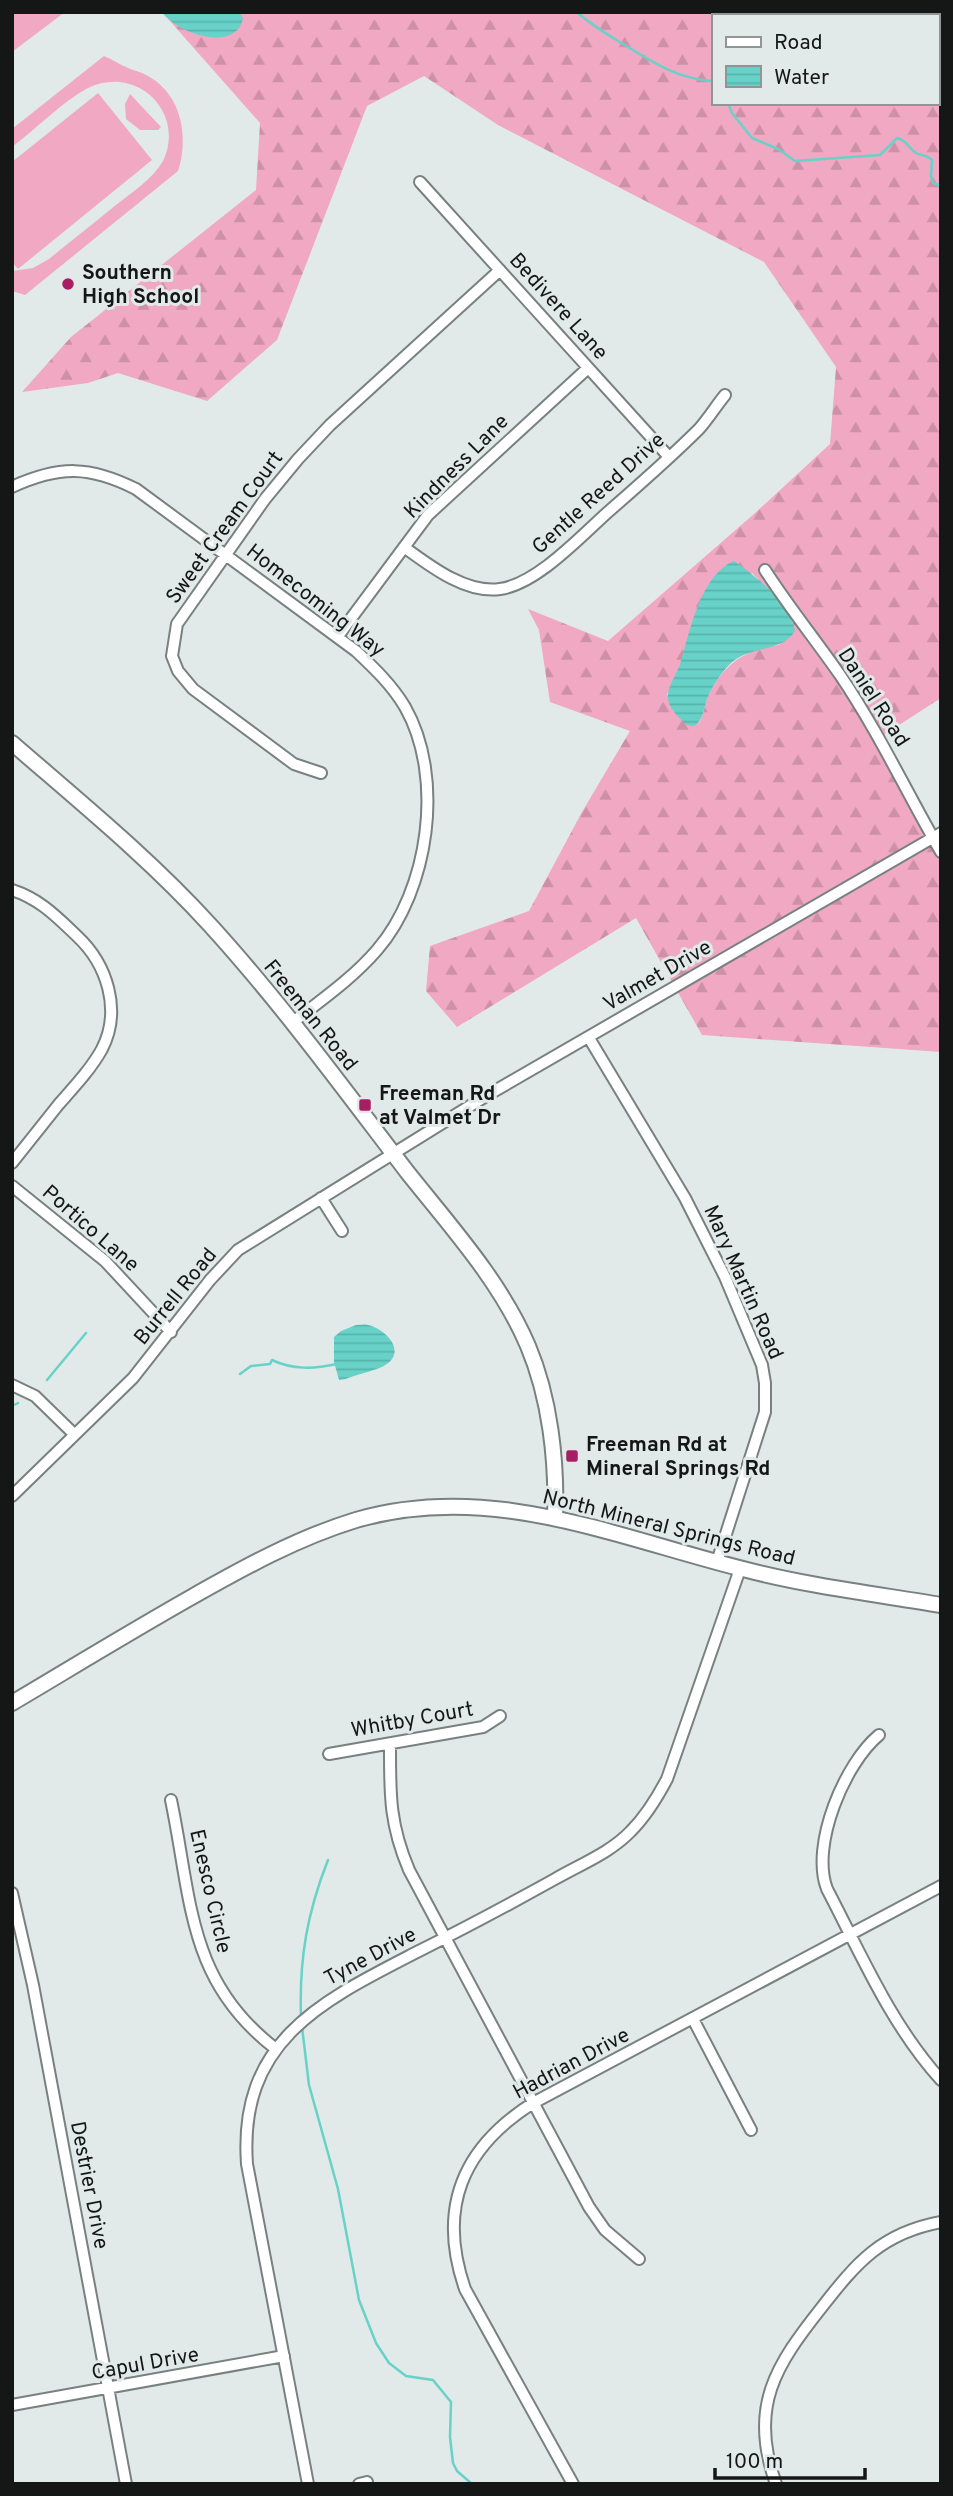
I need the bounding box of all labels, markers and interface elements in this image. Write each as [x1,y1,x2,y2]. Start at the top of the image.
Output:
legend [712,14,939,105]
text: Road [774,30,823,57]
text: Water [774,65,829,92]
street label: Bedivere Lane [503,248,613,366]
place label: Southern High School [82,260,199,311]
marker: Southern High School [60,276,76,292]
street label: Kindness Lane [399,409,515,525]
street label: Gentle Reed Drive [527,427,671,561]
street label: Sweet Cream Court [161,446,290,610]
street label: Homecoming Way [240,538,390,664]
street label: Daniel Road [831,643,915,752]
street label: Valmet Drive [599,934,717,1018]
street label: Freeman Road [257,955,363,1077]
place label: Freeman Rd at Valmet Dr [379,1081,501,1132]
marker: Freeman Rd at Valmet Dr [357,1097,373,1113]
street label: Portico Lane [36,1180,144,1279]
street label: Mary Martin Road [696,1201,789,1364]
street label: Burrell Road [129,1243,224,1351]
place label: Freeman Rd at Mineral Springs Rd [586,1432,770,1483]
marker: Freeman Rd at Mineral Springs Rd [564,1448,580,1464]
street label: North Mineral Springs Road [539,1484,798,1573]
street label: Whitby Court [349,1696,476,1745]
street label: Enesco Circle [182,1827,237,1956]
street label: Tyne Drive [320,1922,422,1993]
street label: Hadrian Drive [509,2022,635,2106]
street label: Destrier Drive [63,2119,114,2252]
street label: Capul Drive [89,2342,201,2387]
scale bar [715,2436,866,2480]
text: 100 m [726,2449,783,2476]

